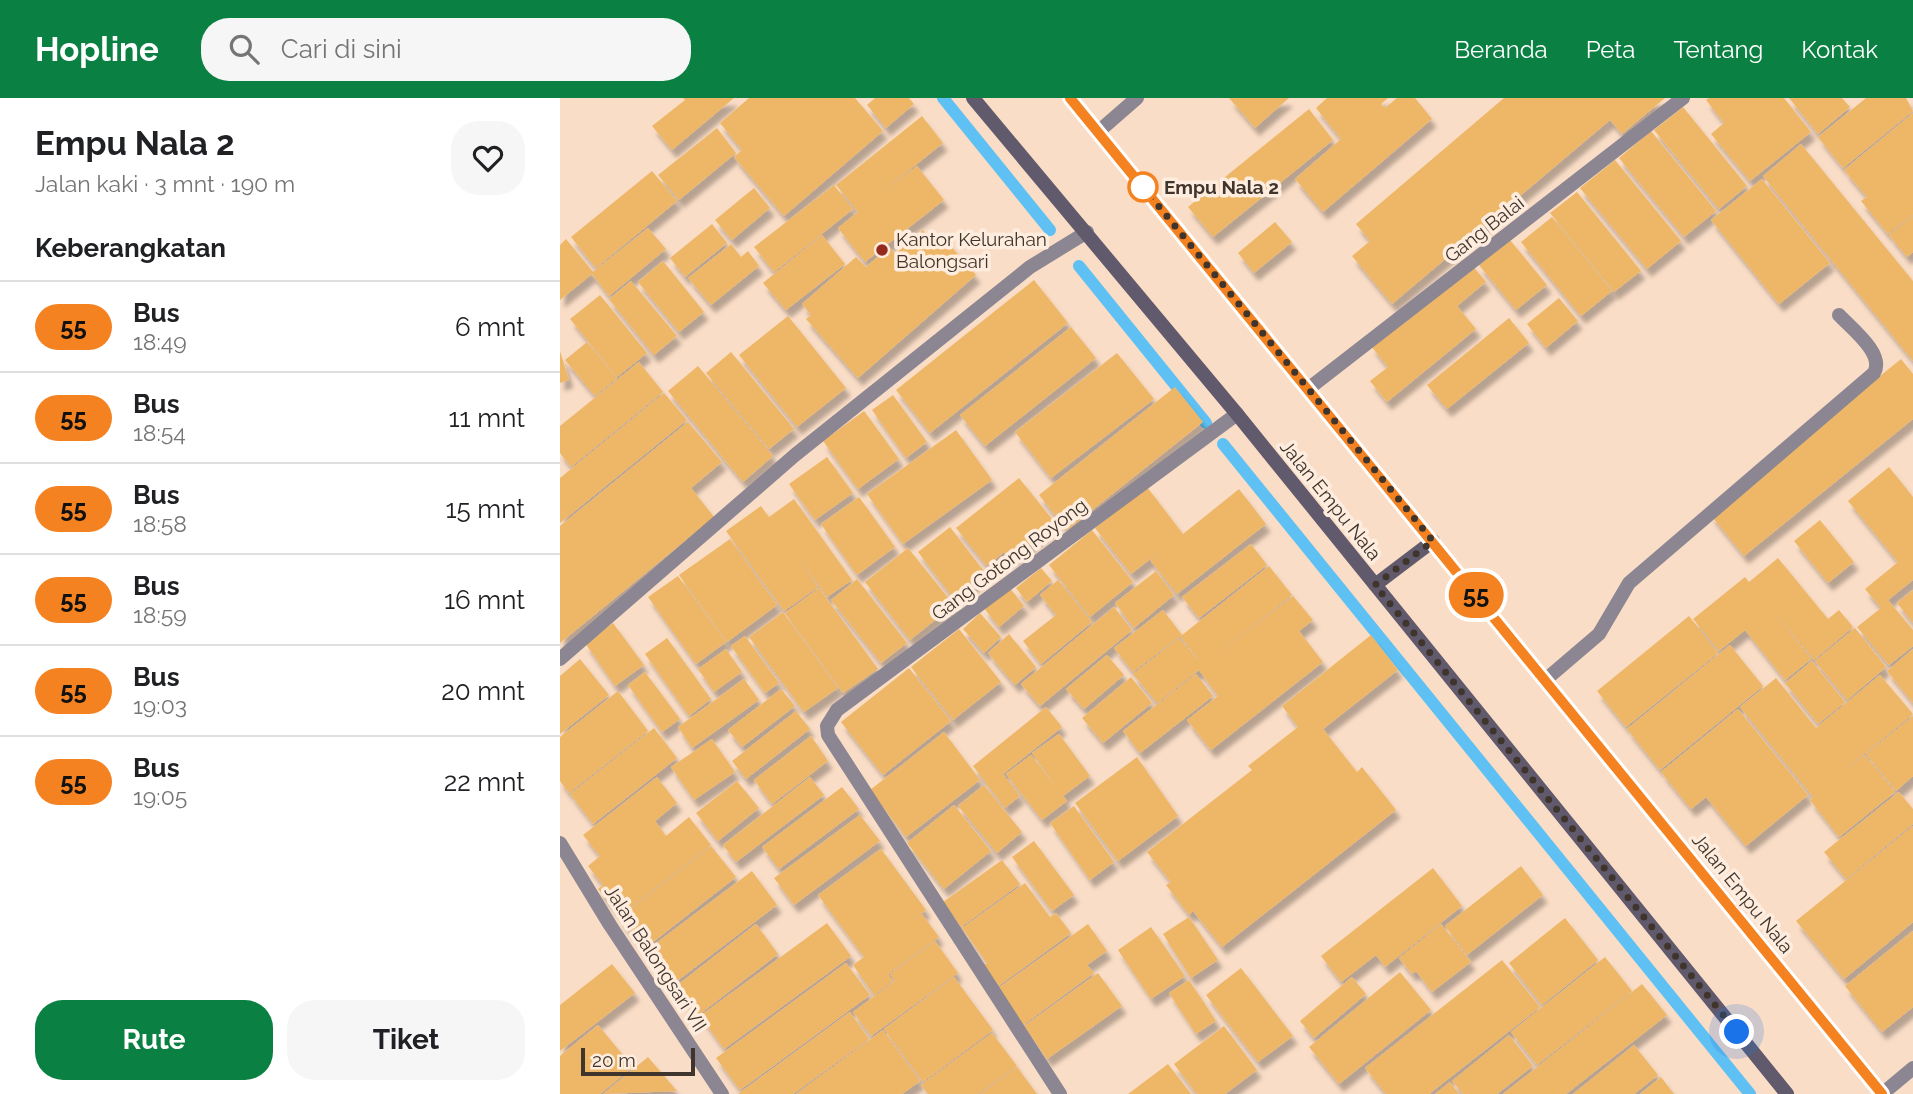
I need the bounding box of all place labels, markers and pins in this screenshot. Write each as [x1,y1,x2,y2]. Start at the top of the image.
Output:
marker: Empu Nala 2 [1128,172,1158,202]
place label: Empu Nala 2 [1164,176,1279,198]
place label: Kantor Kelurahan Balongsari [896,228,1047,272]
marker: Kantor Kelurahan Balongsari [874,242,890,258]

